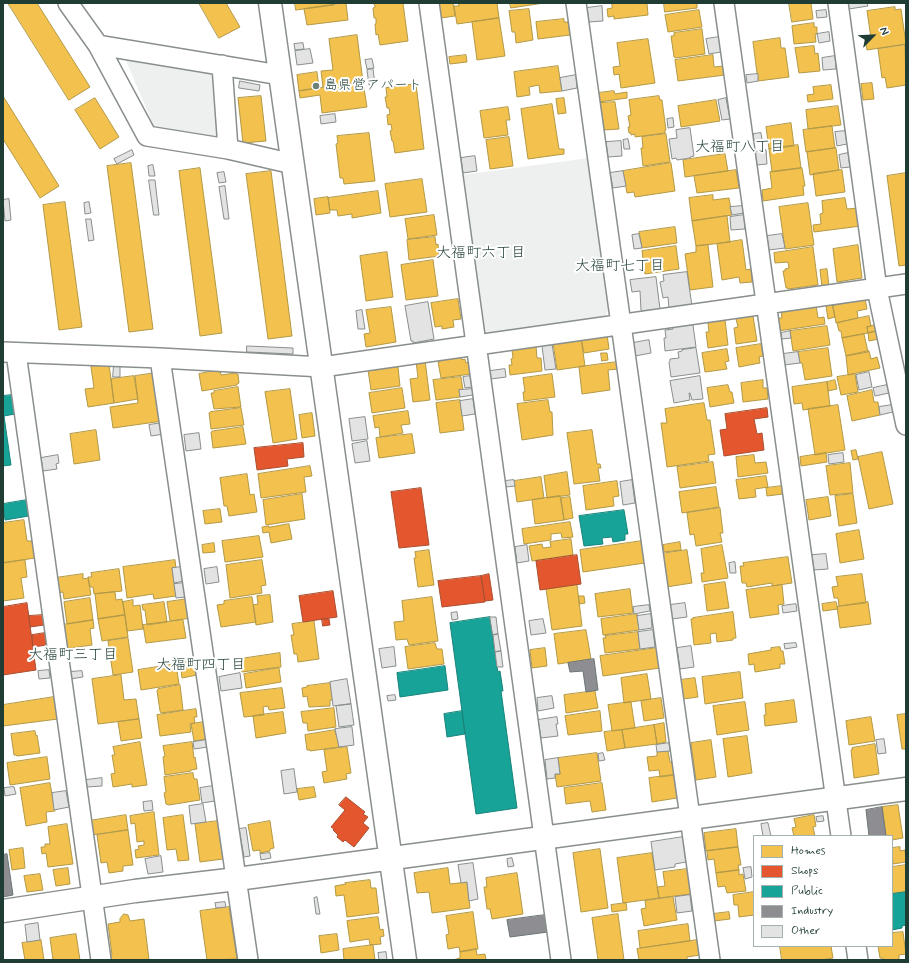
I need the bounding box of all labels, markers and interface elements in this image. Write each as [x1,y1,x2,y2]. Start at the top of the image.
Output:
north arrow [853,16,893,56]
text: N [876,25,892,37]
place label: 島県営アパート [324,78,422,94]
marker: 島県営アパート [311,81,321,91]
district label: 大福町八丁目 [695,139,785,157]
district label: 大福町六丁目 [436,245,526,263]
district label: 大福町七丁目 [575,258,665,276]
district label: 大福町三丁目 [28,647,118,665]
district label: 大福町四丁目 [156,657,246,675]
legend [753,835,893,947]
text: Homes [791,843,826,859]
text: Shops [791,863,818,879]
text: Public [791,883,823,899]
text: Industry [791,903,833,919]
text: Other [791,923,820,939]

